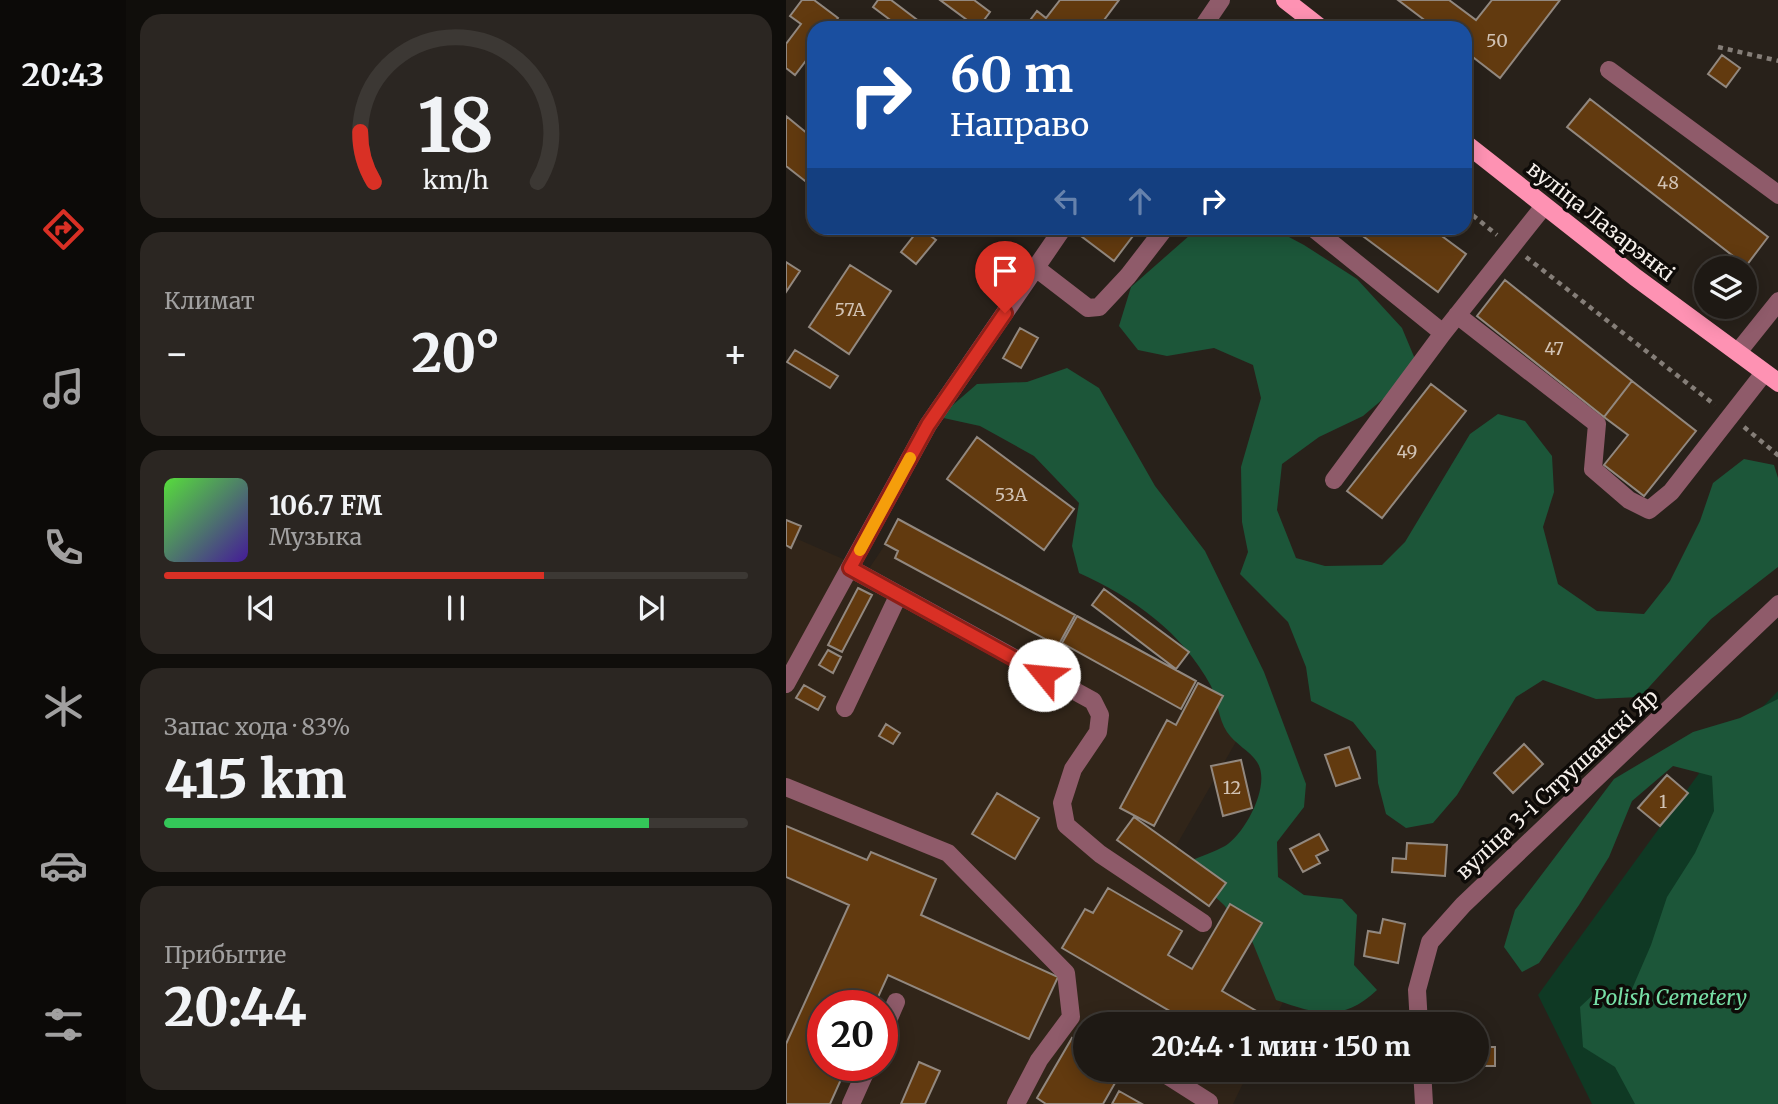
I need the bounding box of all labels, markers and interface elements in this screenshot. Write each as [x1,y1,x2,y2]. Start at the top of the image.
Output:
house number: 50 [1486,29,1508,52]
text: 60 m [950,44,1073,105]
icon: right [835,49,926,140]
text: 20:43 [22,55,104,95]
text: 18 [418,80,494,172]
text: Направо [950,105,1089,145]
street label: вуліца Лазарэнкі [1522,155,1680,287]
text: km/h [423,164,489,196]
house number: 48 [1657,171,1679,194]
icon: left [1048,182,1086,220]
icon: ahead [1121,182,1159,220]
icon: right [1194,182,1232,220]
icon: directions [39,205,88,254]
pin [975,241,1035,313]
icon: arrive [986,252,1024,290]
map controls [1694,256,1757,319]
button: layers [1694,256,1757,319]
text: Климат [164,286,255,315]
house number: 57А [835,298,866,321]
text: 20° [412,321,500,386]
text: − [164,330,189,377]
text: + [723,330,748,377]
house number: 47 [1544,337,1564,360]
icon: music [39,364,88,413]
house number: 49 [1397,440,1417,463]
house number: 53А [995,483,1027,506]
text: 106.7 FM [269,489,382,522]
text: Музыка [269,522,362,551]
icon: phone [39,523,88,572]
icon: previous [242,589,280,627]
icon: pause [437,589,475,627]
icon: next [632,589,670,627]
position arrow [1007,638,1081,712]
icon: climate [39,682,88,731]
street label: вуліца 3-і Струшанскі Яр [1450,683,1664,885]
text: Запас хода · 83% [164,712,350,741]
text: 415 km [164,747,346,812]
house number: 12 [1223,776,1241,799]
house number: 1 [1659,790,1667,813]
icon: car [39,841,88,890]
text: Прибытие [164,940,286,969]
text: 20:44 [164,975,307,1040]
park label: Polish Cemetery [1593,984,1747,1011]
speed limit sign: 20 [807,990,898,1081]
icon: filters [39,1000,88,1049]
text: 20:44 · 1 мин · 150 m [1152,1030,1410,1063]

